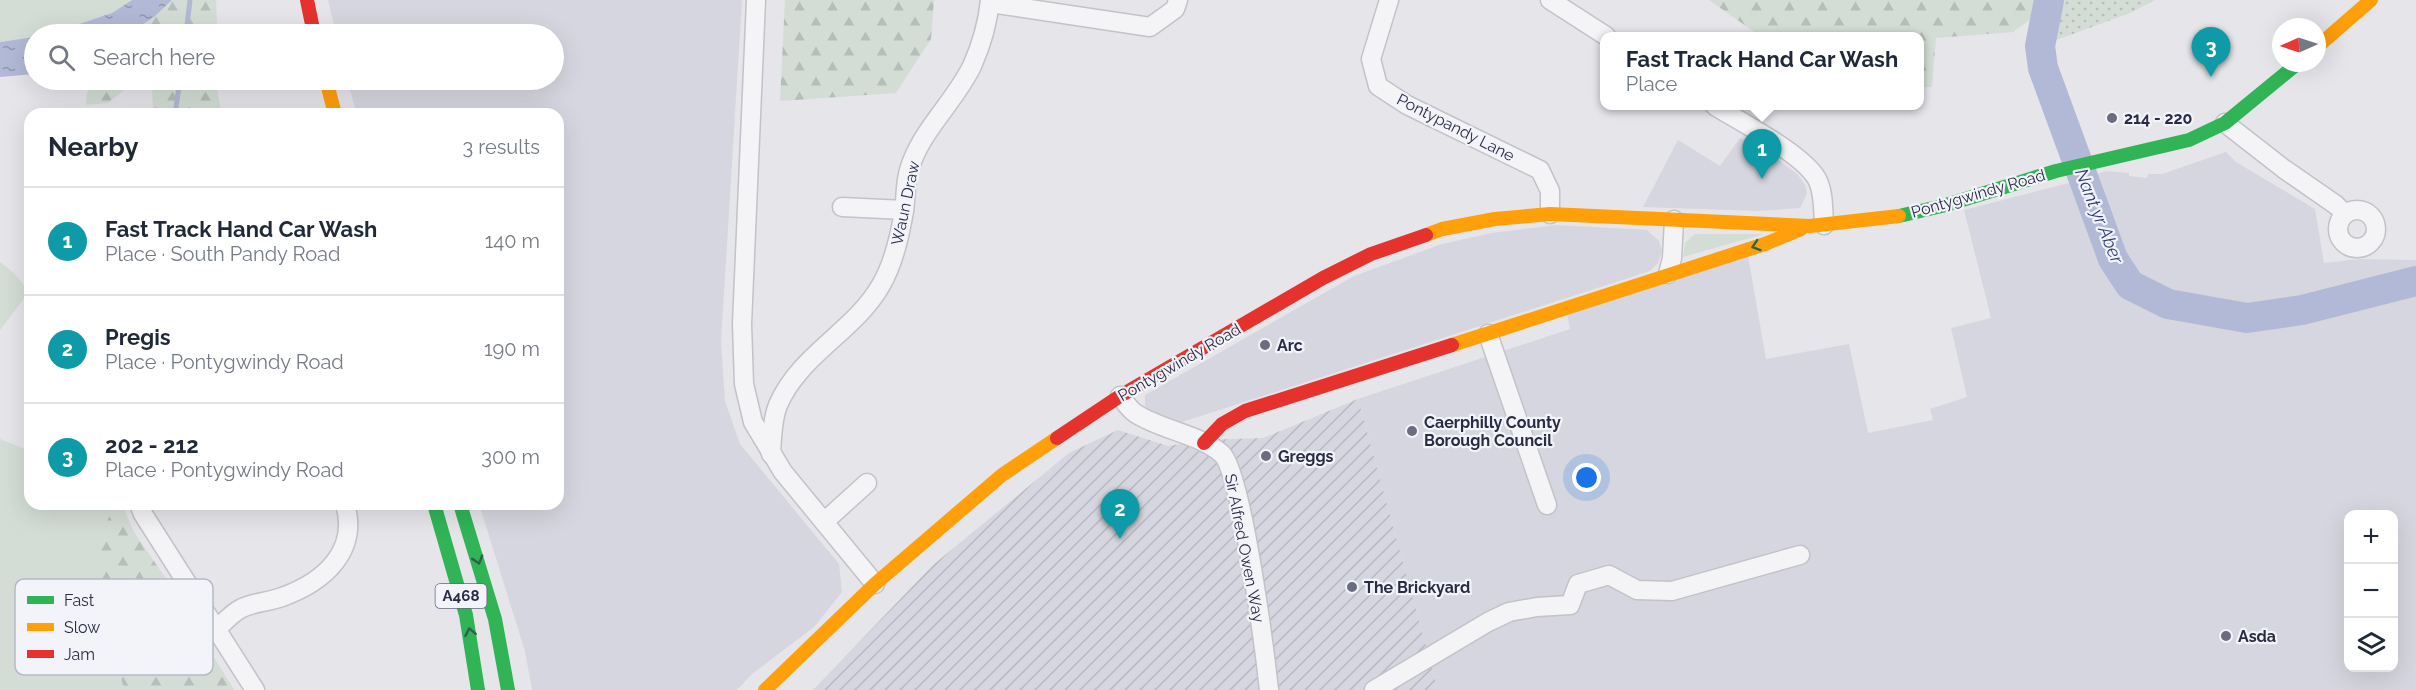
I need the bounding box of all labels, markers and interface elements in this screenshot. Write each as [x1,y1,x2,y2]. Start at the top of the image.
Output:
north arrow [2272,18,2326,72]
search box [24,24,564,90]
pin: 3 [2192,28,2230,77]
popup [1600,32,1924,110]
icon: search [45,41,78,74]
text: Search here [93,44,215,70]
text: Fast Track Hand Car Wash [1626,46,1898,72]
text: Place [1626,72,1677,96]
street label: Pontypandy Lane [1394,90,1518,165]
place label: 214 - 220 [2124,109,2192,128]
marker: 214 - 220 [2105,111,2119,125]
pin: 1 [1742,130,1782,179]
text: Nearby [48,132,138,162]
text: 3 results [462,135,540,159]
street label: Waun Draw [887,159,924,247]
street label: Pontygwindy Road [1909,165,2047,222]
water label: Nant yr Aber [2071,165,2128,267]
text: Fast Track Hand Car Wash [105,216,377,242]
text: 1 [63,229,72,253]
text: 140 m [485,229,540,253]
one-way arrow [1751,239,1762,252]
text: Place · South Pandy Road [105,242,340,266]
street label: Pontygwindy Road [1114,320,1244,405]
text: Pregis [105,324,171,350]
place label: Arc [1277,336,1303,355]
text: 2 [62,337,73,361]
text: 190 m [484,337,540,361]
marker: Arc [1258,338,1272,352]
text: Place · Pontygwindy Road [105,350,344,374]
place label: Caerphilly County Borough Council [1424,413,1561,450]
marker: Caerphilly County Borough Council [1405,424,1419,438]
text: 202 - 212 [105,432,199,458]
text: 3 [62,445,73,469]
text: 300 m [481,445,540,469]
place label: Greggs [1278,447,1334,466]
marker: Greggs [1259,449,1273,463]
text: Place · Pontygwindy Road [105,458,344,482]
your location [1572,463,1601,492]
street label: Sir Alfred Owen Way [1221,472,1268,624]
pin: 2 [1100,490,1140,539]
map controls [2344,510,2398,672]
button: + [2344,510,2398,564]
one-way arrow [471,554,483,565]
button: − [2344,564,2398,618]
place label: The Brickyard [1364,578,1470,597]
legend [15,579,213,675]
marker: The Brickyard [1345,580,1359,594]
road number: A468 [436,584,486,608]
text: Fast [64,591,95,610]
text: Slow [64,618,100,637]
button: layers [2344,618,2398,672]
one-way arrow [464,627,477,637]
place label: Asda [2238,627,2276,646]
marker: Asda [2219,629,2233,643]
text: Jam [64,645,95,664]

